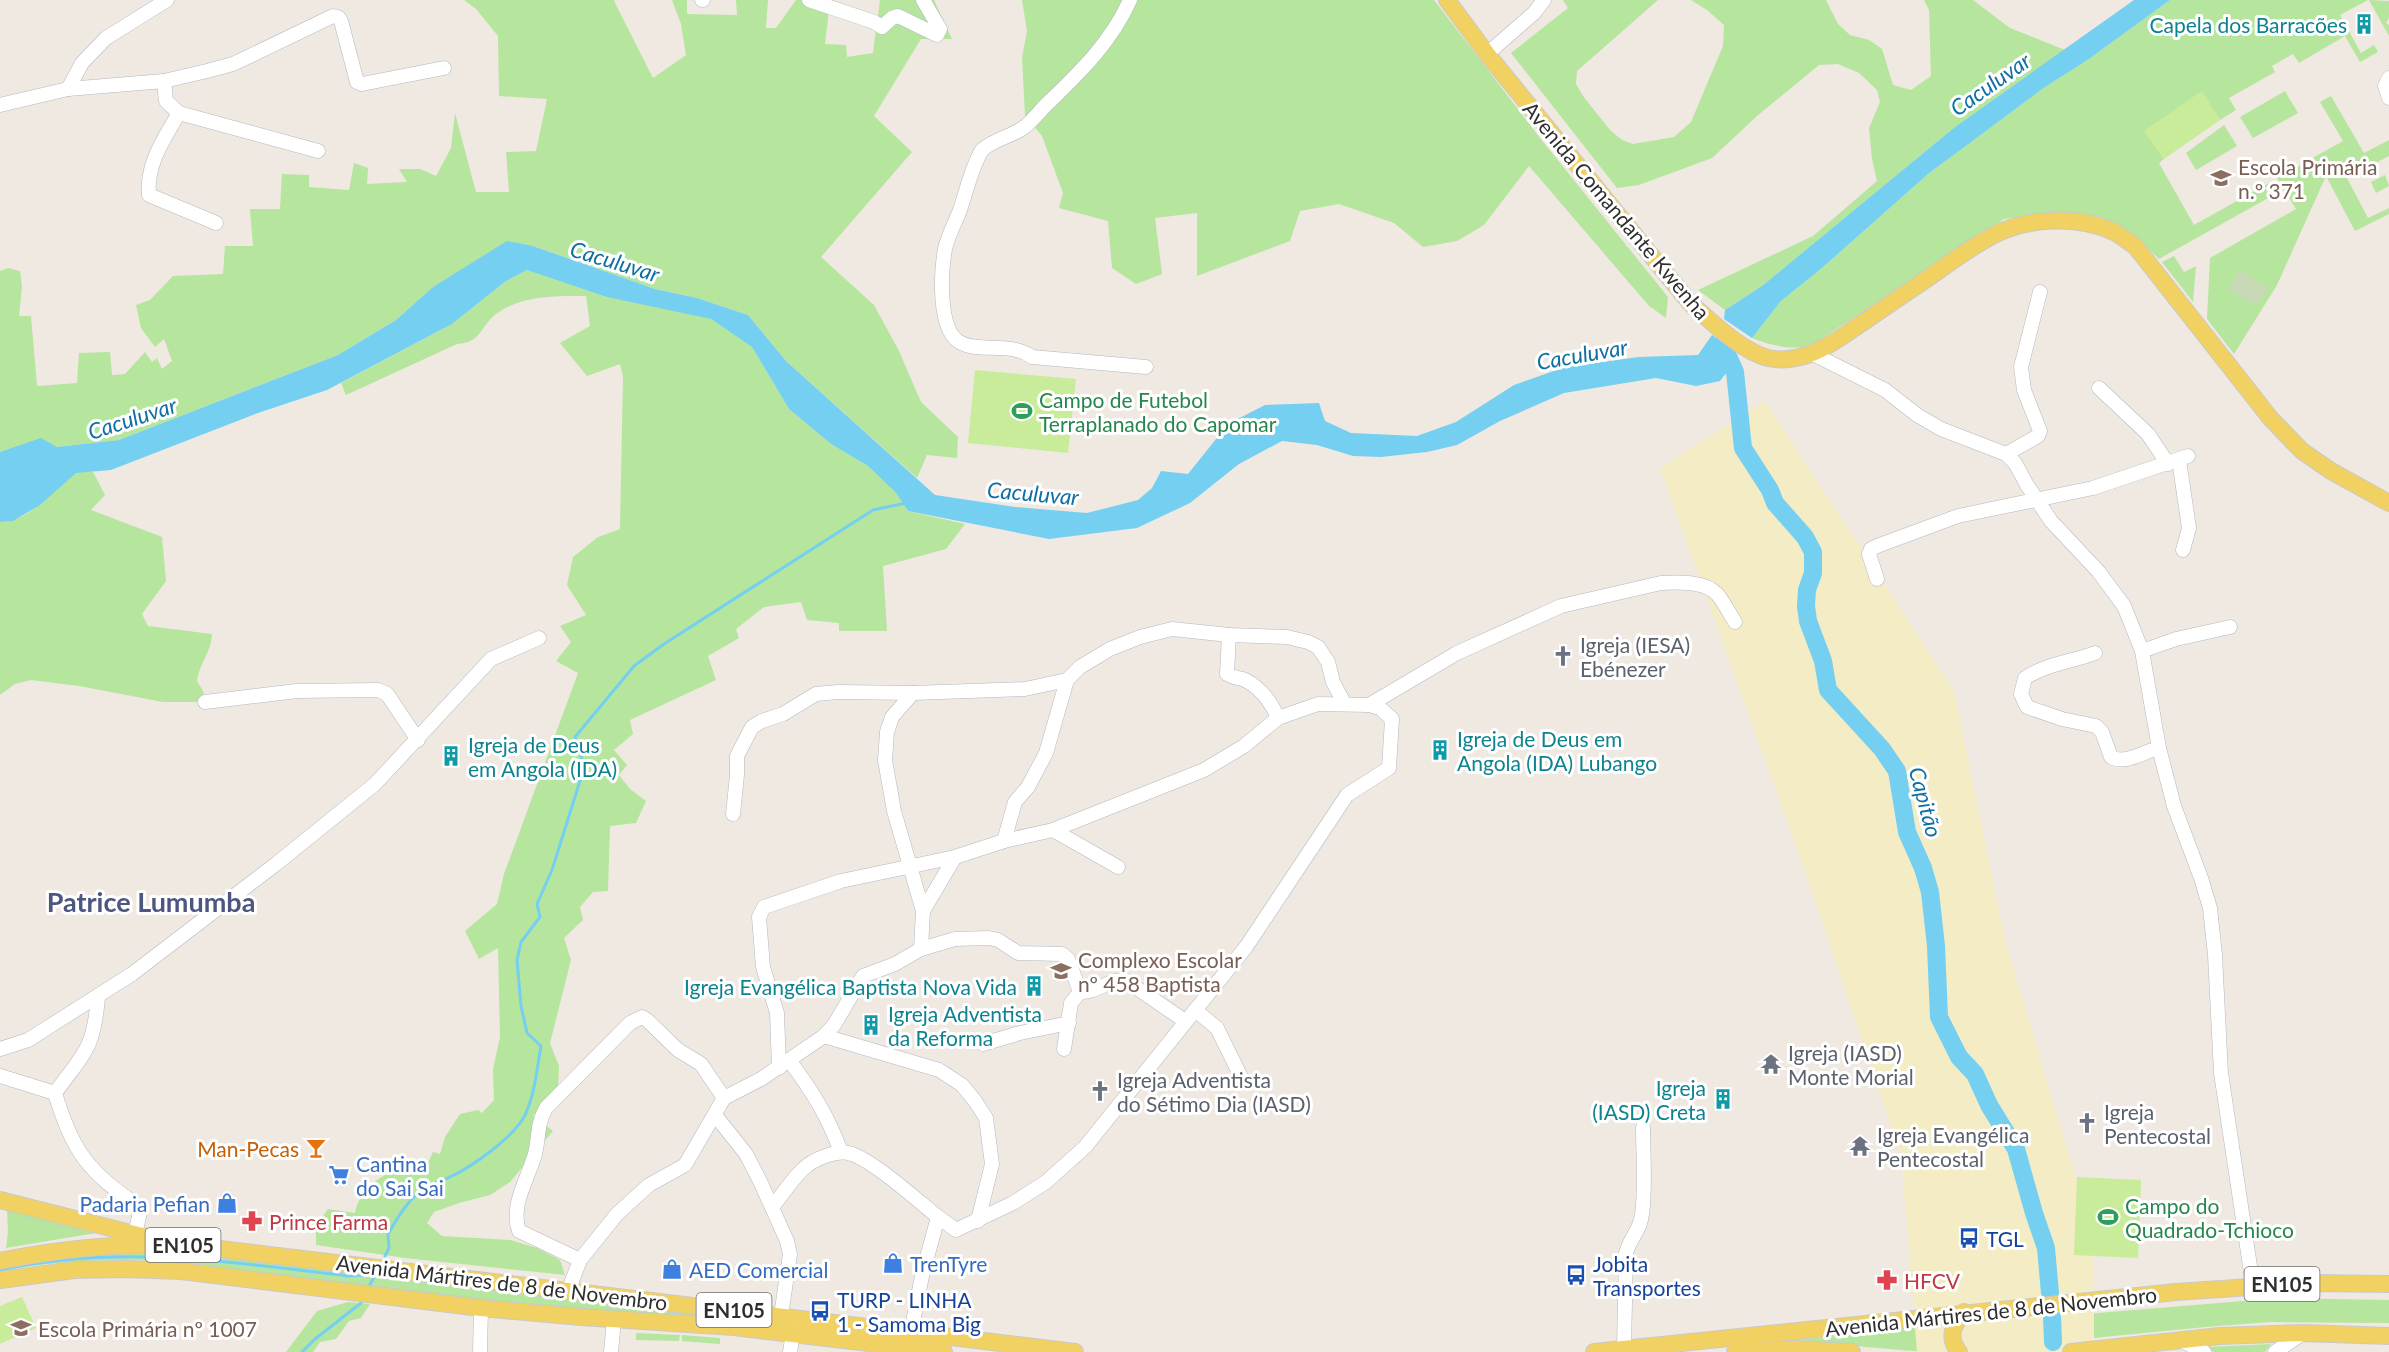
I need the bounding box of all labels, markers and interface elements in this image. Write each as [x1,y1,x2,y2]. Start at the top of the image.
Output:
place label: Capela dos Barracões [2149,12,2347,37]
building icon: Capela dos Barracões [2352,12,2376,36]
water label: Caculuvar [1945,46,2036,121]
street label: Avenida Comandante Kwenha [1519,96,1715,324]
place label: Escola Primária n.º 371 [2238,154,2378,203]
school or university icon: Escola Primária n.º 371 [2209,166,2233,190]
water label: Caculuvar [567,235,663,287]
water label: Caculuvar [1534,333,1630,375]
place label: Campo de Futebol Terraplanado do Capomar [1039,387,1277,436]
water label: Caculuvar [84,391,180,445]
sports icon: Campo de Futebol Terraplanado do Capomar [1010,399,1034,423]
water label: Caculuvar [986,476,1080,510]
place label: Igreja (IESA) Ebénezer [1580,632,1690,681]
church icon: Igreja (IESA) Ebénezer [1551,644,1575,668]
place label: Igreja de Deus em Angola (IDA) Lubango [1457,726,1657,775]
place label: Igreja de Deus em Angola (IDA) [468,732,617,781]
building icon: Igreja de Deus em Angola (IDA) Lubango [1428,738,1452,762]
building icon: Igreja de Deus em Angola (IDA) [439,744,463,768]
water label: Capitão [1904,764,1948,840]
district label: Patrice Lumumba [47,885,255,918]
place label: Complexo Escolar nº 458 Baptista [1078,947,1242,996]
school or university icon: Complexo Escolar nº 458 Baptista [1049,959,1073,983]
place label: Igreja Evangélica Baptista Nova Vida [684,974,1017,999]
building icon: Igreja Evangélica Baptista Nova Vida [1022,974,1046,998]
place label: Igreja Adventista da Reforma [888,1001,1042,1050]
building icon: Igreja Adventista da Reforma [859,1013,883,1037]
place label: Igreja (IASD) Monte Morial [1788,1040,1914,1089]
temple icon: Igreja (IASD) Monte Morial [1759,1052,1783,1076]
place label: Igreja Adventista do Sétimo Dia (IASD) [1117,1067,1311,1116]
place label: Igreja (IASD) Creta [1592,1075,1706,1124]
church icon: Igreja Adventista do Sétimo Dia (IASD) [1088,1079,1112,1103]
building icon: Igreja (IASD) Creta [1711,1087,1735,1111]
place label: Igreja Pentecostal [2104,1099,2211,1148]
church icon: Igreja Pentecostal [2075,1111,2099,1135]
place label: Igreja Evangélica Pentecostal [1877,1122,2029,1171]
temple icon: Igreja Evangélica Pentecostal [1848,1134,1872,1158]
place label: Man-Pecas [197,1136,299,1161]
bar icon: Man-Pecas [304,1136,328,1160]
place label: Cantina do Sai Sai [356,1151,444,1200]
supermarket icon: Cantina do Sai Sai [327,1163,351,1187]
place label: Padaria Pefian [79,1191,210,1216]
shop icon: Padaria Pefian [215,1191,239,1215]
place label: Campo do Quadrado-Tchioco [2125,1193,2294,1242]
sports icon: Campo do Quadrado-Tchioco [2096,1205,2120,1229]
pharmacy icon: Prince Farma [240,1209,264,1233]
place label: Prince Farma [269,1209,388,1234]
bus stop icon: TGL [1957,1226,1981,1250]
place label: TGL [1986,1226,2024,1251]
road number: EN105 [146,1228,220,1262]
street label: Avenida Mártires de 8 de Novembro [335,1249,669,1315]
shop icon: TrenTyre [881,1251,905,1275]
place label: TrenTyre [910,1251,987,1276]
place label: Jobita Transportes [1593,1251,1701,1300]
shop icon: AED Comercial [660,1257,684,1281]
place label: AED Comercial [689,1257,828,1282]
bus stop icon: Jobita Transportes [1564,1263,1588,1287]
road number: EN105 [2244,1267,2320,1301]
pharmacy icon: HFCV [1875,1268,1899,1292]
place label: HFCV [1904,1268,1961,1293]
street label: Avenida Mártires de 8 de Novembro [1824,1281,2158,1341]
place label: TURP - LINHA 1 - Samoma Big [837,1287,981,1336]
road number: EN105 [696,1293,771,1327]
bus stop icon: TURP - LINHA 1 - Samoma Big [808,1299,832,1323]
school or university icon: Escola Primária nº 1007 [9,1316,33,1340]
place label: Escola Primária nº 1007 [38,1316,257,1341]

